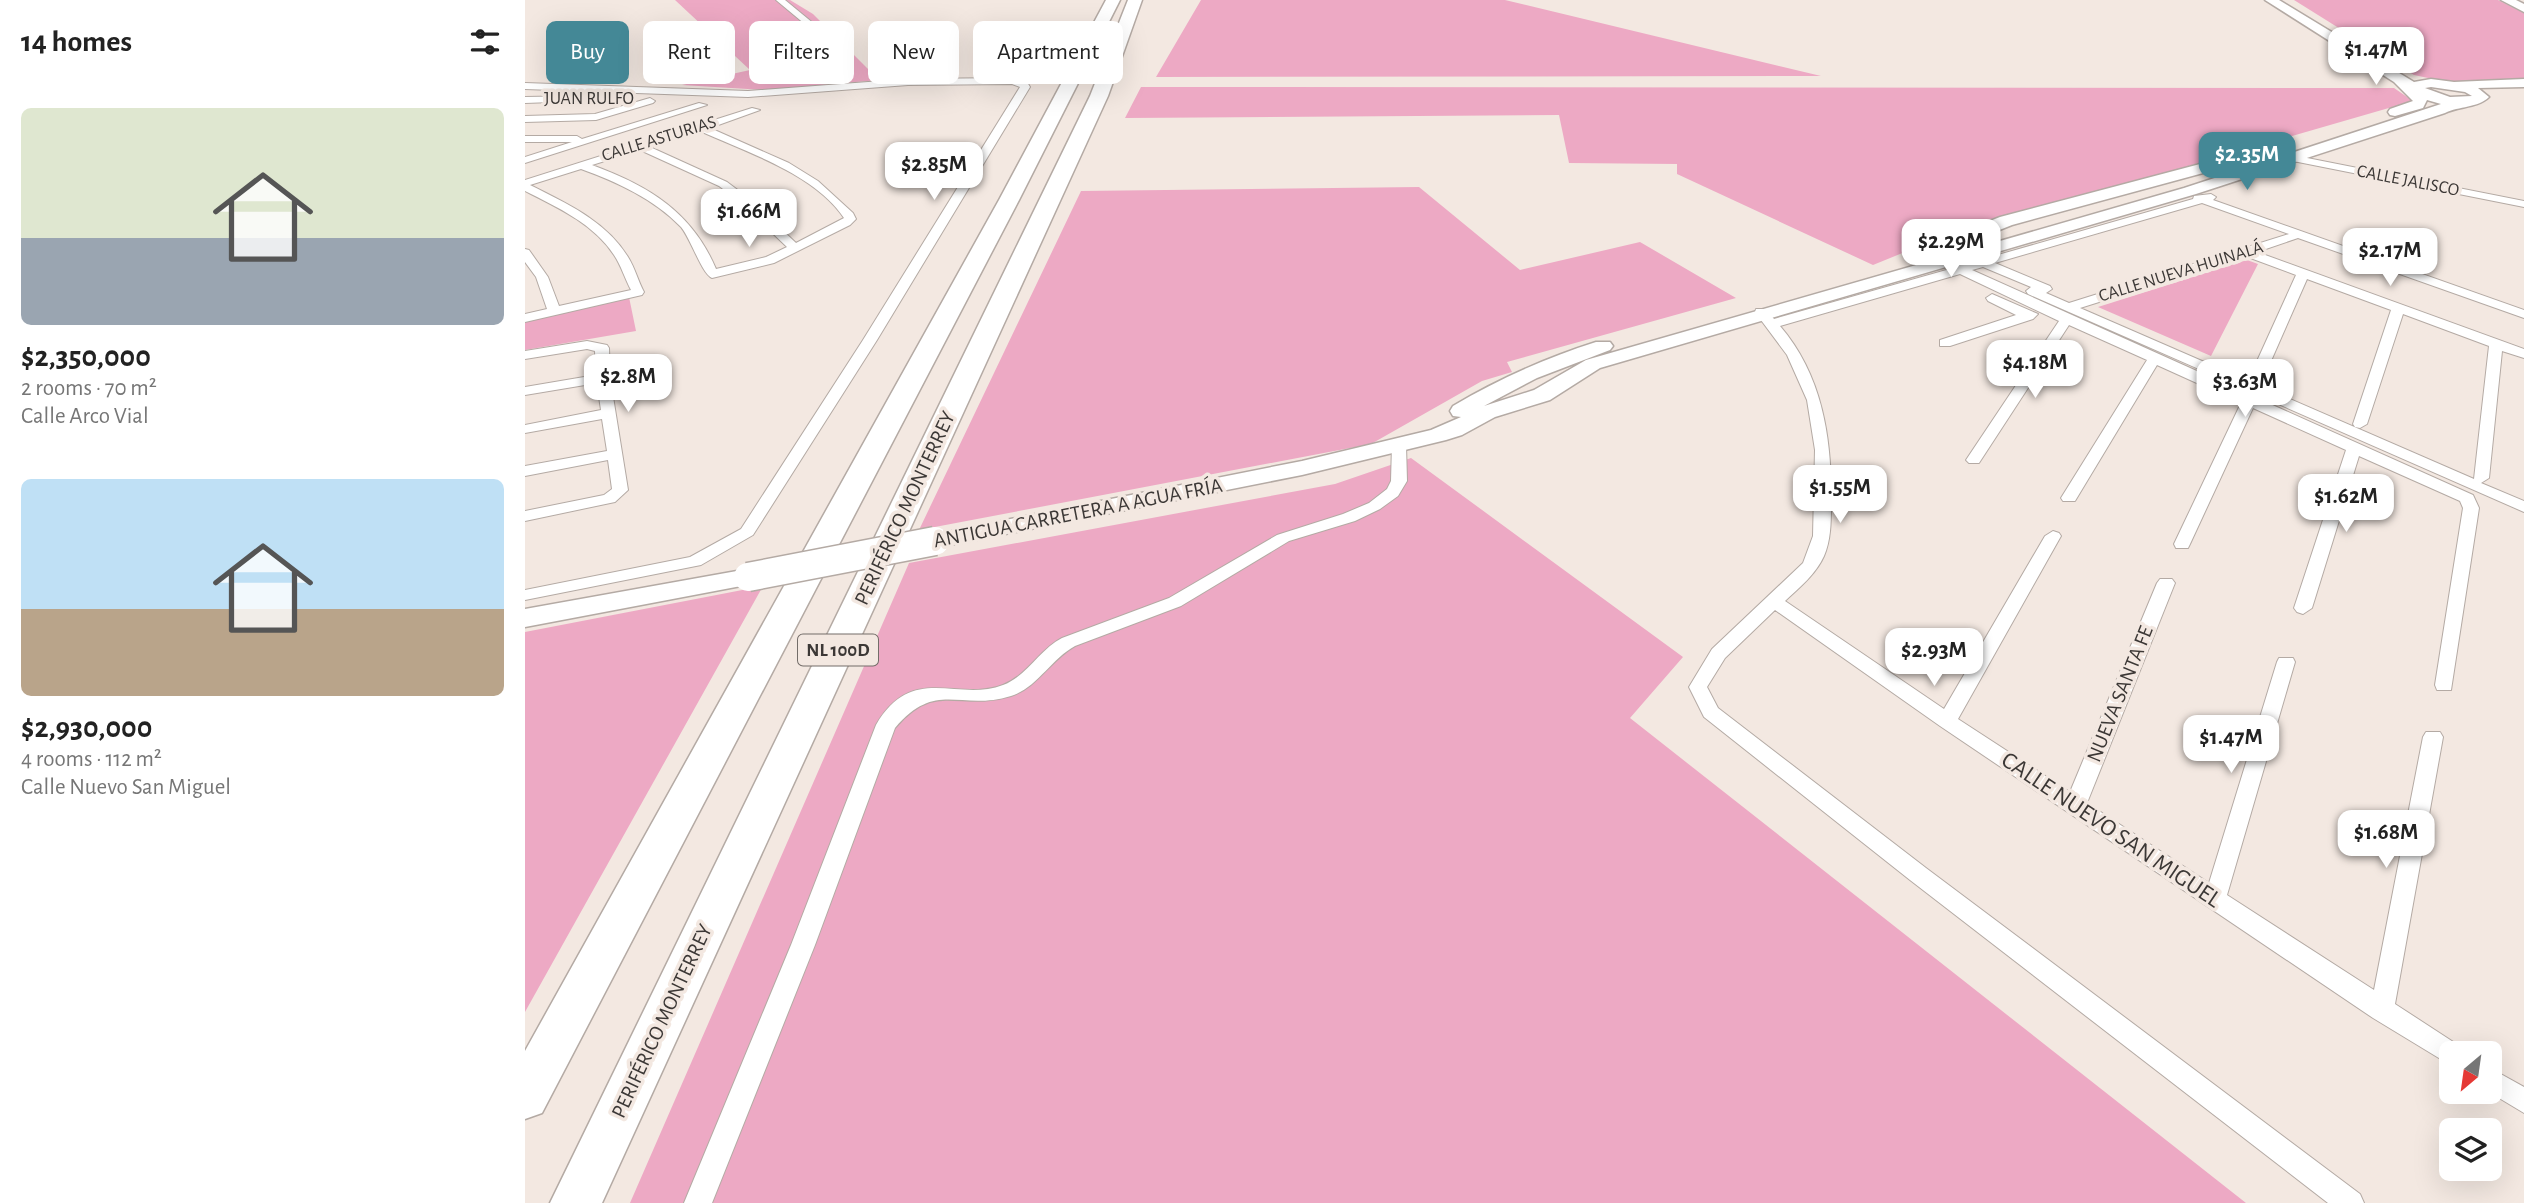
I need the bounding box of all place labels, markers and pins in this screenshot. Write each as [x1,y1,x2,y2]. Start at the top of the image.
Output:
pin: $1.47M [2319,28,2433,87]
pin: $2.35M [2190,132,2304,192]
pin: $2.85M [877,142,991,202]
pin: $1.66M [692,190,806,249]
pin: $2.29M [1894,219,2008,279]
pin: $2.17M [2333,229,2447,288]
pin: $4.18M [1978,340,2092,400]
pin: $2.8M [579,354,677,414]
pin: $3.63M [2188,360,2302,419]
pin: $1.55M [1783,466,1897,525]
pin: $1.62M [2289,475,2403,534]
pin: $2.93M [1877,628,1991,688]
pin: $1.47M [2174,716,2288,775]
pin: $1.68M [2329,810,2443,870]

